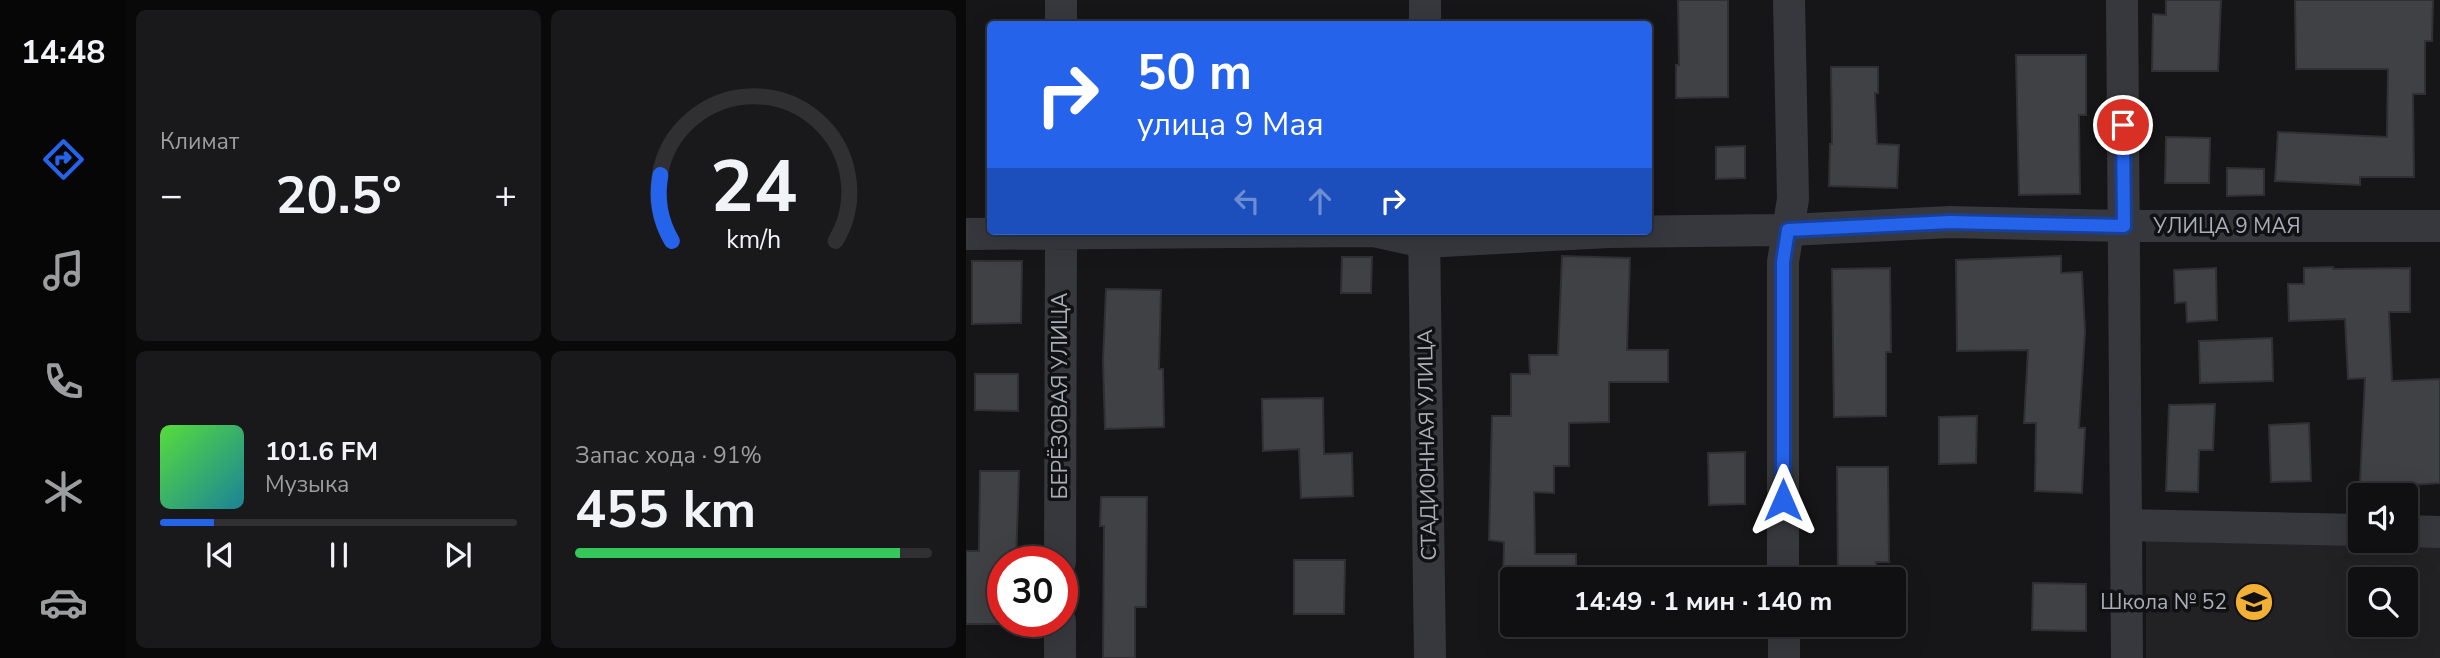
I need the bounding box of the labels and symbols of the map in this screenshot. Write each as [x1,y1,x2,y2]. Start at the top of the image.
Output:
pin [2093,95,2153,155]
street label: УЛИЦА 9 МАЯ [2152,212,2301,240]
street label: БЕРЁЗОВАЯ УЛИЦА [1046,293,1074,499]
street label: СТАДИОННАЯ УЛИЦА [1411,329,1443,561]
position arrow [1746,463,1820,537]
speed limit sign: 30 [987,546,1078,637]
school or university icon: Школа № 52 [2233,581,2275,623]
place label: Школа № 52 [2100,588,2227,616]

